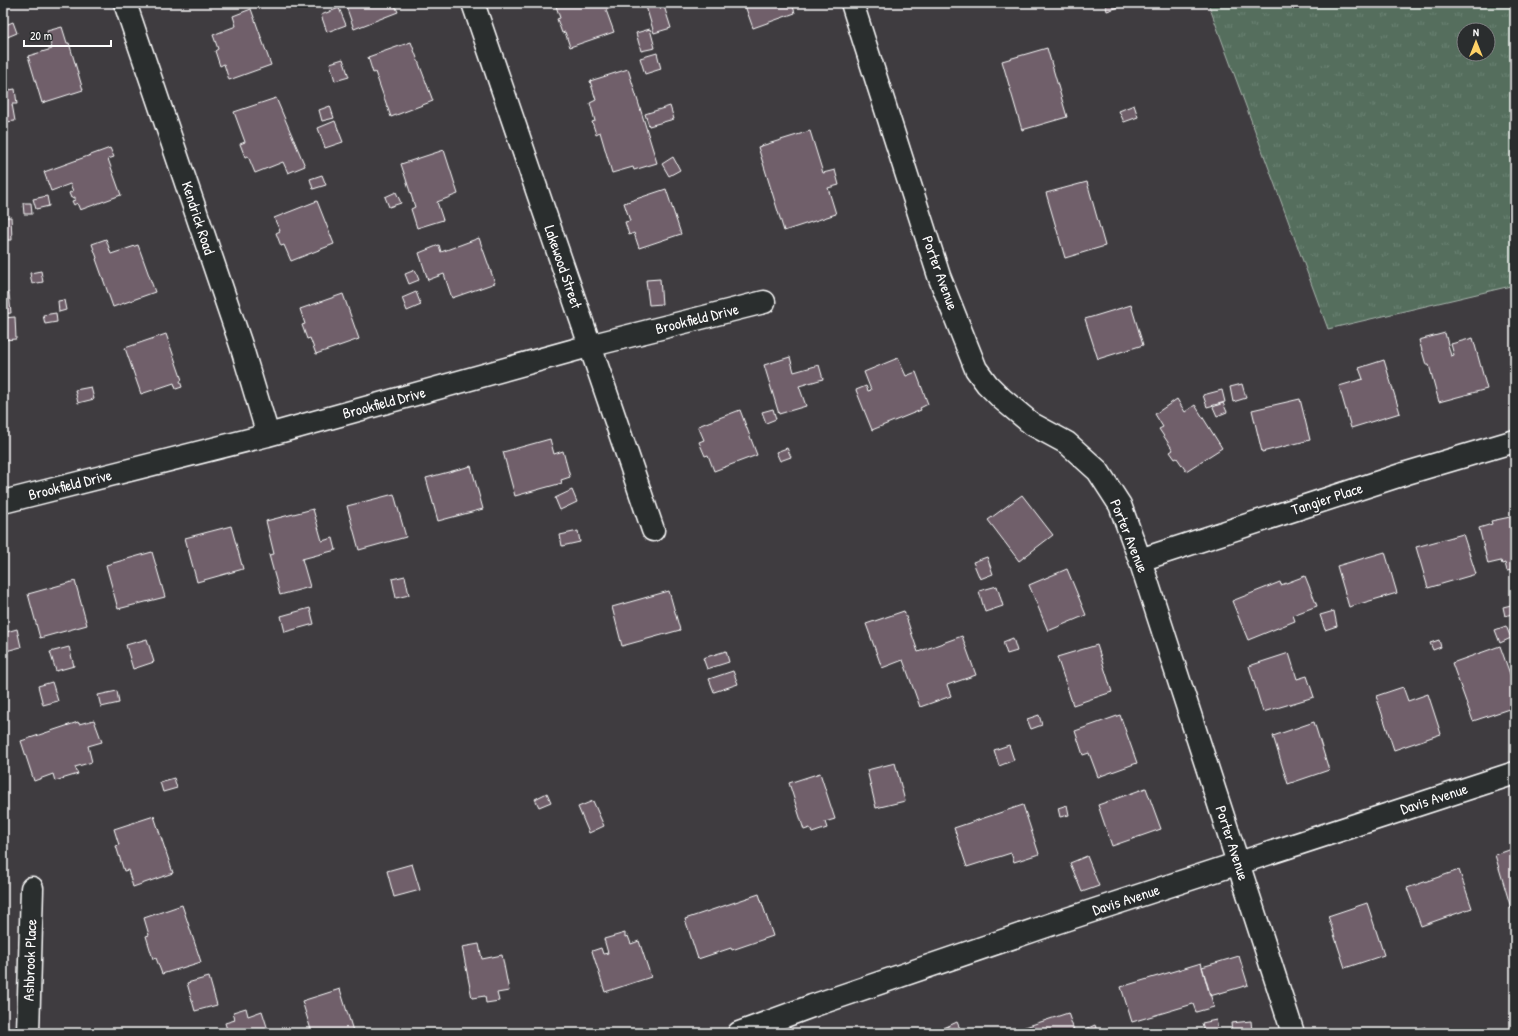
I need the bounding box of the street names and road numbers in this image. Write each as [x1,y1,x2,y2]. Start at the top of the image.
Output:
street label: Kendrick Road [177,179,220,257]
street label: Lakewood Street [539,222,588,312]
street label: Porter Avenue [917,233,964,313]
street label: Brookfield Drive [653,298,741,339]
street label: Brookfield Drive [340,381,428,424]
street label: Brookfield Drive [26,464,114,505]
street label: Tangier Place [1289,477,1365,520]
street label: Porter Avenue [1105,496,1154,576]
street label: Davis Avenue [1397,778,1470,819]
street label: Porter Avenue [1211,803,1254,883]
street label: Davis Avenue [1089,879,1162,920]
street label: Ashbrook Place [18,919,41,1001]

